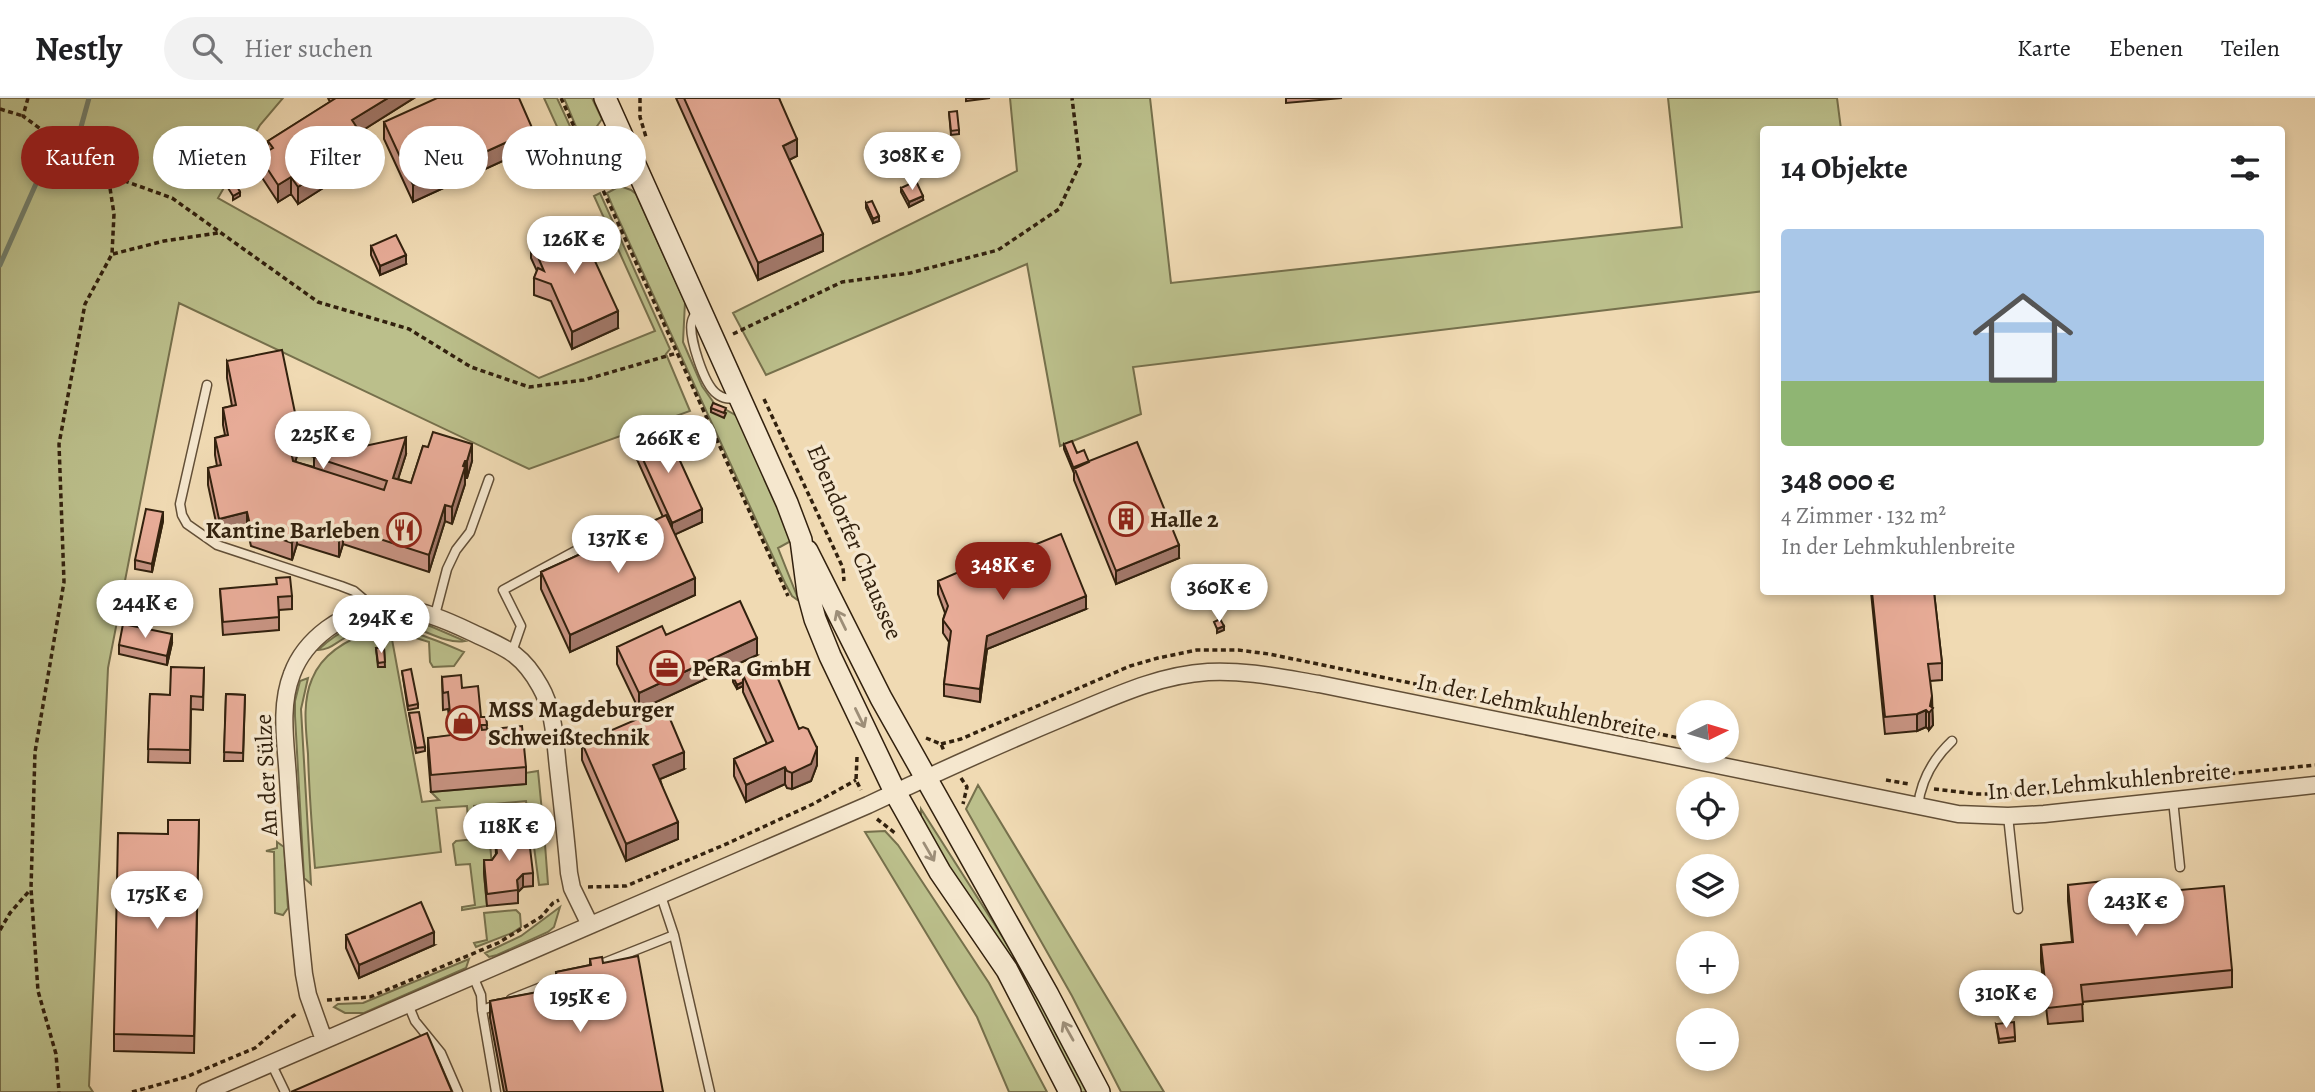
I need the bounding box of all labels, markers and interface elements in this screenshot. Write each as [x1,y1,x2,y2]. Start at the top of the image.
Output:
search box [164,17,654,80]
text: Nestly [35,26,122,71]
icon: search [188,29,226,67]
text: Hier suchen [244,31,373,66]
text: Karte [2017,32,2071,64]
text: Ebenen [2109,32,2183,64]
text: Teilen [2221,32,2280,64]
chip: Kaufen [21,126,139,189]
chip: Mieten [153,126,271,189]
chip: Filter [285,126,385,189]
chip: Neu [399,126,488,189]
chip: Wohnung [502,126,646,189]
pin: 308K € [855,132,969,192]
text: 308K € [880,139,944,170]
text: 14 Objekte [1781,148,1908,188]
icon: filters [2226,149,2264,187]
pin: 126K € [517,216,631,276]
text: 126K € [543,223,605,254]
icon: home [1960,275,2086,401]
pin: 225K € [266,412,380,471]
pin: 266K € [611,416,725,475]
text: 225K € [291,418,355,449]
text: 266K € [636,422,700,453]
street label: Ebendorfer Chaussee [799,439,911,645]
text: 348 000 € [1781,460,1895,500]
building icon: Halle 2 [1107,500,1145,538]
text: 4 Zimmer · 132 m² [1781,500,1946,531]
place label: Halle 2 [1150,503,1219,535]
restaurant icon: Kantine Barleben [385,511,423,549]
place label: Kantine Barleben [205,514,381,546]
pin: 137K € [561,516,675,575]
text: 137K € [588,522,648,553]
text: In der Lehmkuhlenbreite [1781,531,2015,562]
pin: 348K € [946,542,1060,602]
text: 348K € [971,549,1035,580]
pin: 360K € [1162,564,1276,624]
text: 360K € [1187,571,1251,602]
pin: 244K € [88,580,202,640]
text: 244K € [112,587,178,618]
pin: 294K € [324,596,438,655]
text: 294K € [349,602,413,633]
one-way arrow [834,610,847,631]
office icon: PeRa GmbH [648,649,686,687]
place label: PeRa GmbH [692,652,812,684]
street label: In der Lehmkuhlenbreite [1414,665,1660,747]
place label: MSS Magdeburger Schweißtechnik [488,693,674,753]
north arrow [1676,700,1740,763]
map controls [1676,700,1739,1071]
shop icon: MSS Magdeburger Schweißtechnik [444,704,482,742]
one-way arrow [854,707,868,728]
street label: An der Sülze [247,713,285,838]
street label: In der Lehmkuhlenbreite [1986,754,2232,808]
button: locate [1676,777,1739,840]
pin: 118K € [452,804,566,863]
text: 118K € [479,810,539,841]
one-way arrow [922,841,936,861]
button: layers [1676,854,1739,917]
pin: 175K € [100,872,214,931]
text: 175K € [127,878,187,909]
pin: 243K € [2079,878,2193,938]
text: 243K € [2104,885,2168,916]
button: + [1676,931,1739,994]
pin: 310K € [1949,970,2063,1030]
pin: 195K € [523,974,637,1034]
text: 310K € [1975,977,2037,1008]
text: 195K € [549,981,611,1012]
button: − [1676,1008,1739,1071]
one-way arrow [1061,1021,1074,1042]

